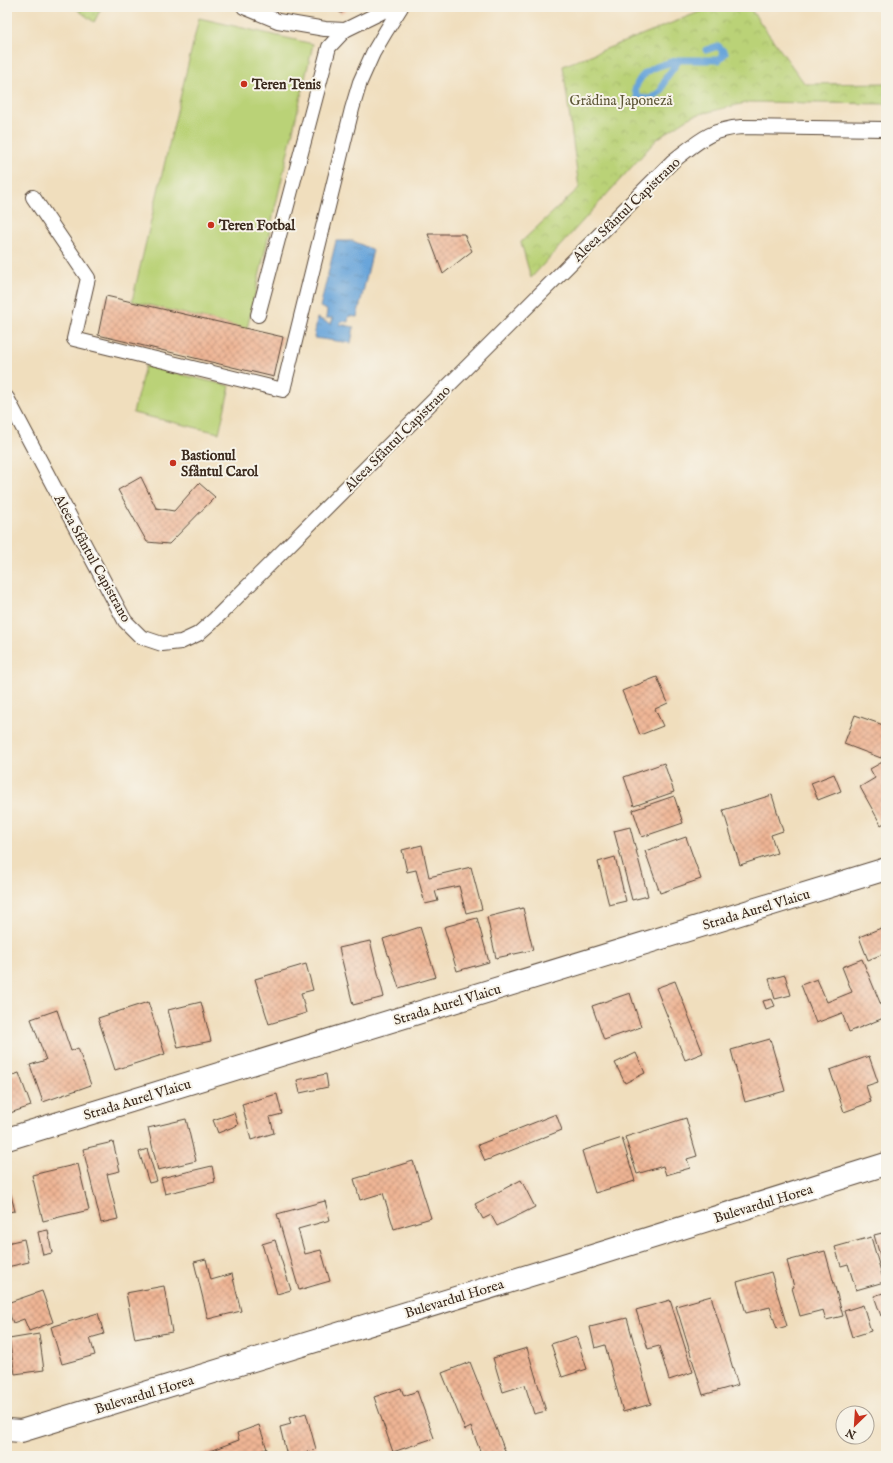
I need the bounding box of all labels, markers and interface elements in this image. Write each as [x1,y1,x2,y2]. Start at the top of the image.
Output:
place label: Teren Tenis [251,76,321,94]
marker: Teren Tenis [239,79,249,89]
park label: Grădina Japoneză [570,92,673,110]
street label: Aleea Sfântul Capistrano [568,153,685,267]
place label: Teren Fotbal [218,217,296,235]
marker: Teren Fotbal [206,220,216,230]
street label: Aleea Sfântul Capistrano [340,381,455,496]
place label: Bastionul Sfântul Carol [181,447,259,481]
marker: Bastionul Sfântul Carol [168,458,178,468]
street label: Aleea Sfântul Capistrano [49,491,135,626]
street label: Strada Aurel Vlaicu [700,885,812,935]
street label: Strada Aurel Vlaicu [391,980,503,1030]
street label: Strada Aurel Vlaicu [81,1075,193,1125]
street label: Bulevardul Horea [712,1180,816,1228]
street label: Bulevardul Horea [403,1275,507,1323]
street label: Bulevardul Horea [93,1371,197,1419]
north arrow [835,1405,875,1445]
text: N [843,1425,859,1442]

